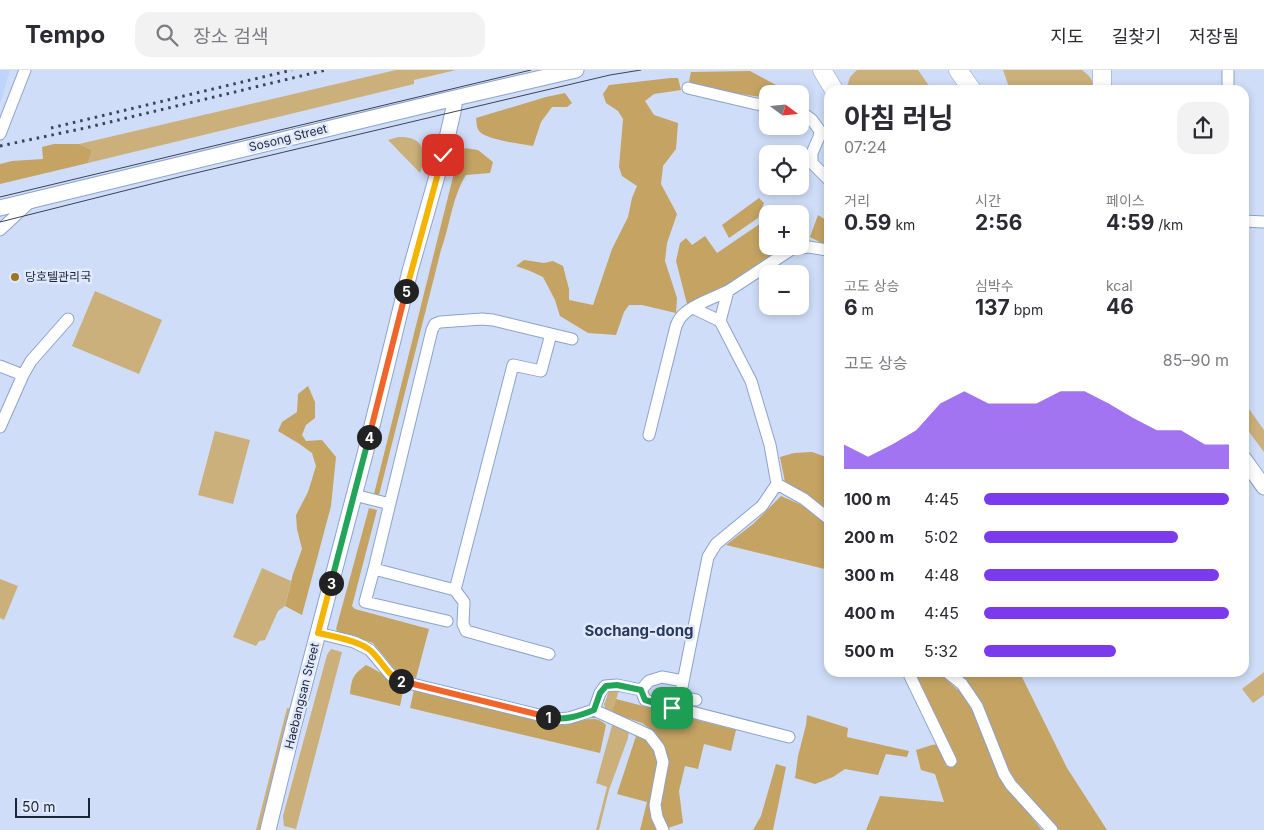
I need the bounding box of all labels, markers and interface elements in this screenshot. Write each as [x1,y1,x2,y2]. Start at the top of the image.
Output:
search box [135,12,485,57]
text: Tempo [25,20,105,49]
icon: search [153,21,181,49]
text: 장소 검색 [193,25,268,48]
text: 지도 [1051,26,1084,47]
text: 길찾기 [1112,26,1161,47]
text: 저장됨 [1189,26,1239,47]
north arrow [759,85,809,135]
map controls [759,85,809,315]
text: 아침 러닝 [844,101,954,135]
button: share [1177,102,1229,154]
street label: Sosong Street [247,121,329,154]
pin [422,134,464,176]
text: 07:24 [844,137,887,157]
icon: check [429,141,457,169]
button: locate [759,145,809,195]
text: 거리 [844,192,870,209]
text: 시간 [975,192,1001,209]
text: 페이스 [1106,192,1145,209]
button: + [759,205,809,255]
text: 0.59 [844,210,892,235]
text: 2:56 [975,210,1022,235]
text: 4:59 [1106,210,1154,235]
text: km [892,216,915,233]
text: /km [1154,216,1183,233]
button: − [759,265,809,315]
place label: 당호텔관리국 [25,269,91,284]
marker: 당호텔관리국 [9,271,21,283]
text: 고도 상승 [844,277,899,294]
text: 심박수 [975,277,1014,294]
text: kcal [1106,277,1133,294]
pin: 5 [394,278,418,304]
text: 5 [402,283,411,300]
text: 46 [1106,294,1134,319]
text: 6 [844,295,858,320]
text: 137 [975,295,1010,320]
text: m [858,301,874,318]
text: bpm [1010,301,1043,318]
text: 85–90 m [1163,350,1229,370]
text: 고도 상승 [844,353,907,373]
pin: 4 [356,424,382,450]
text: 4 [365,429,374,446]
text: 100 m [844,489,891,509]
text: 4:45 [924,489,959,509]
text: 200 m [844,527,894,547]
text: 5:02 [924,527,958,547]
text: 300 m [844,565,894,585]
text: 4:48 [924,565,959,585]
pin: 3 [318,570,344,596]
text: 3 [327,575,336,592]
text: 400 m [844,603,895,623]
text: 4:45 [924,603,959,623]
district label: Sochang-dong [584,621,694,640]
street label: Haebangsan Street [281,641,322,750]
text: 500 m [844,641,894,661]
text: 5:32 [924,641,958,661]
pin: 2 [388,668,414,694]
text: 2 [397,673,406,690]
pin [651,687,693,729]
icon: arrive [658,694,686,722]
pin: 1 [536,704,560,730]
text: 1 [545,709,552,726]
scale bar [15,795,90,818]
text: 50 m [22,798,56,815]

